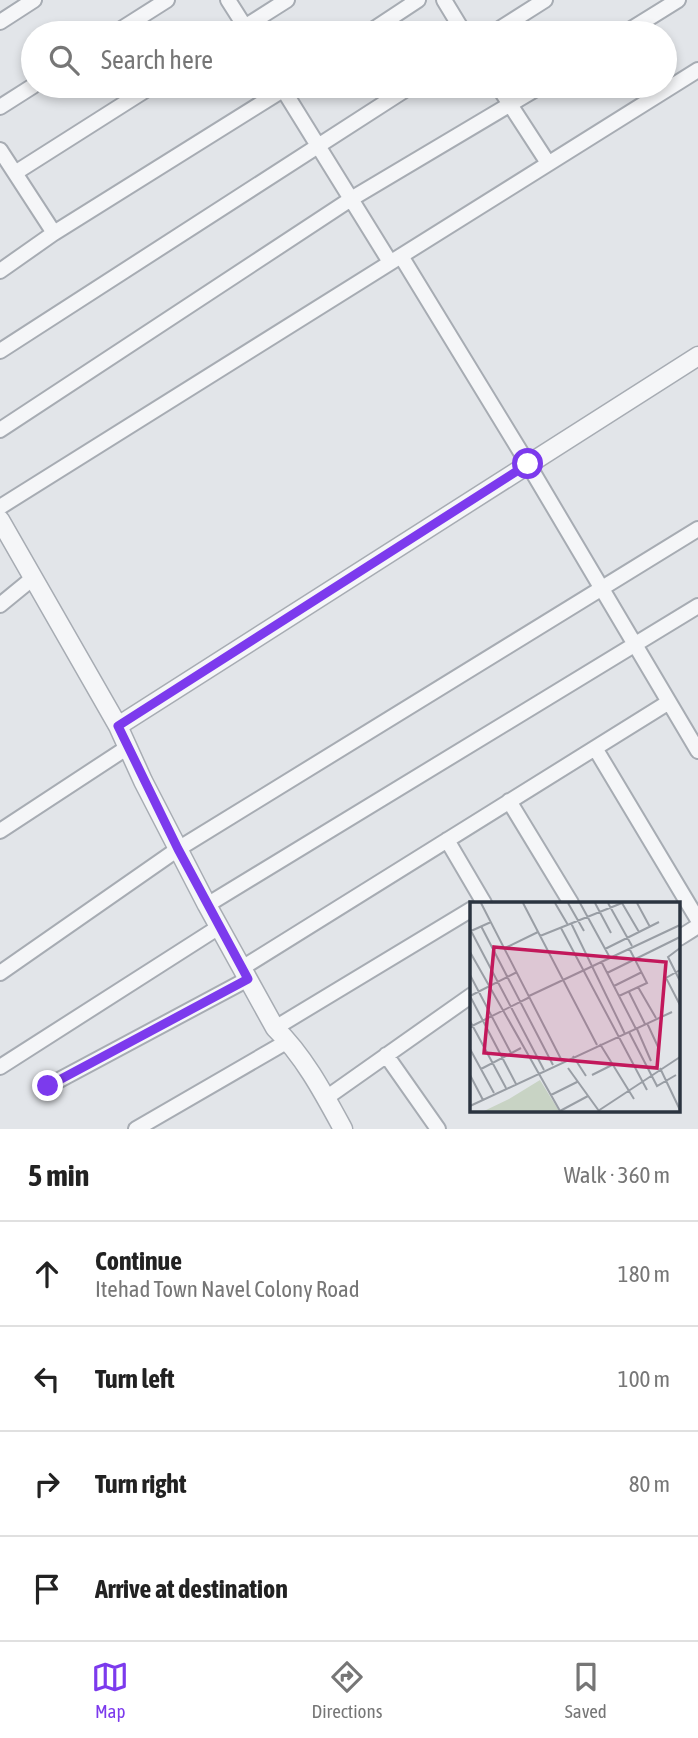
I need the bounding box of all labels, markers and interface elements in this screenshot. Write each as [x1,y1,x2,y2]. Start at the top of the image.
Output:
search box [21,21,677,98]
icon: search [45,41,83,79]
text: Search here [101,45,213,75]
route start [512,448,543,479]
inset map [470,902,680,1112]
route end [32,1070,63,1101]
text: 5 min [28,1158,89,1192]
text: Walk · 360 m [564,1162,670,1188]
text: Continue [95,1246,182,1276]
icon: ahead [28,1255,66,1293]
text: 180 m [618,1261,670,1287]
text: Itehad Town Navel Colony Road [95,1276,360,1302]
icon: left [28,1360,66,1398]
text: Turn left [95,1364,175,1394]
text: 100 m [618,1366,670,1392]
icon: right [28,1465,66,1503]
text: Turn right [95,1469,186,1499]
text: 80 m [629,1471,670,1497]
icon: arrive [28,1570,66,1608]
text: Arrive at destination [95,1574,288,1604]
tab: Map [91,1658,129,1722]
tab: Directions [312,1658,382,1722]
tab: Saved [565,1658,607,1722]

